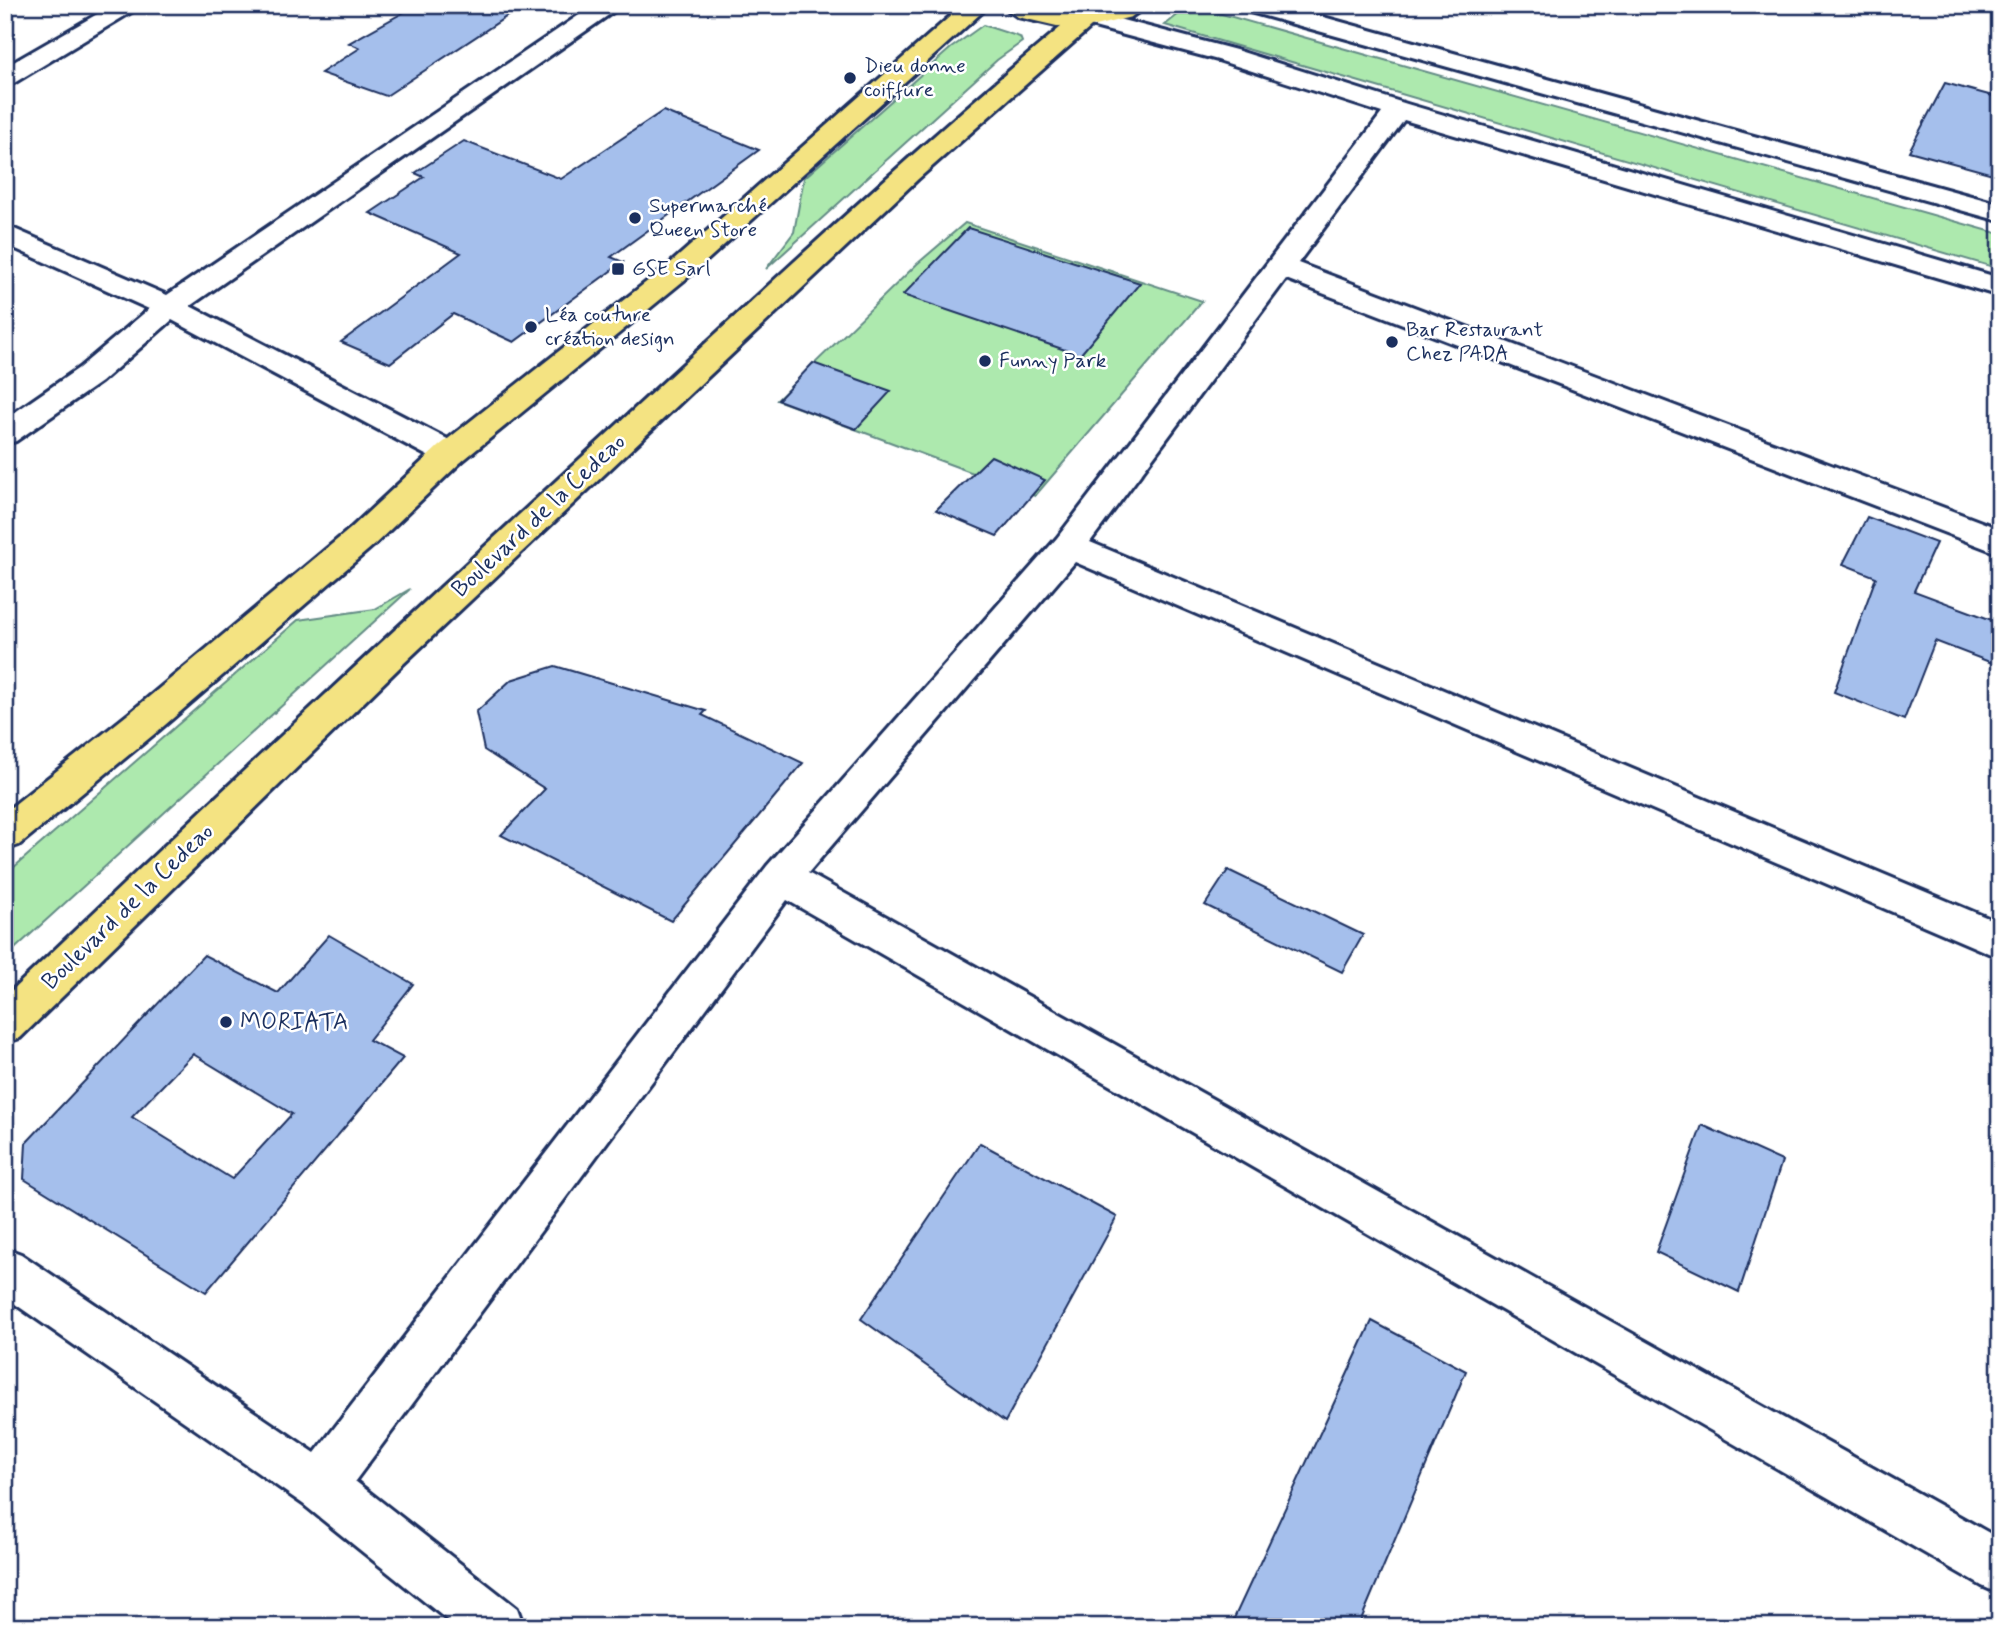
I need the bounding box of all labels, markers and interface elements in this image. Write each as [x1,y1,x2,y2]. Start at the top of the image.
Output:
place label: Dieu donne coiffure [864,52,966,104]
marker: Dieu donne coiffure [842,70,858,86]
place label: Supermarché Queen Store [649,192,767,244]
marker: Supermarché Queen Store [627,210,643,226]
place label: GSE Sarl [632,255,711,283]
marker: GSE Sarl [610,261,626,277]
place label: Léa couture création design [545,301,675,353]
place label: Bar Restaurant Chez PADA [1406,316,1544,368]
marker: Léa couture création design [523,319,539,335]
marker: Bar Restaurant Chez PADA [1384,334,1400,350]
place label: Funny Park [999,347,1107,375]
marker: Funny Park [977,353,993,369]
street label: Boulevard de la Cedeao [445,427,633,605]
street label: Boulevard de la Cedeao [35,817,221,997]
place label: MORIATA [240,1007,349,1038]
marker: MORIATA [218,1014,234,1030]

